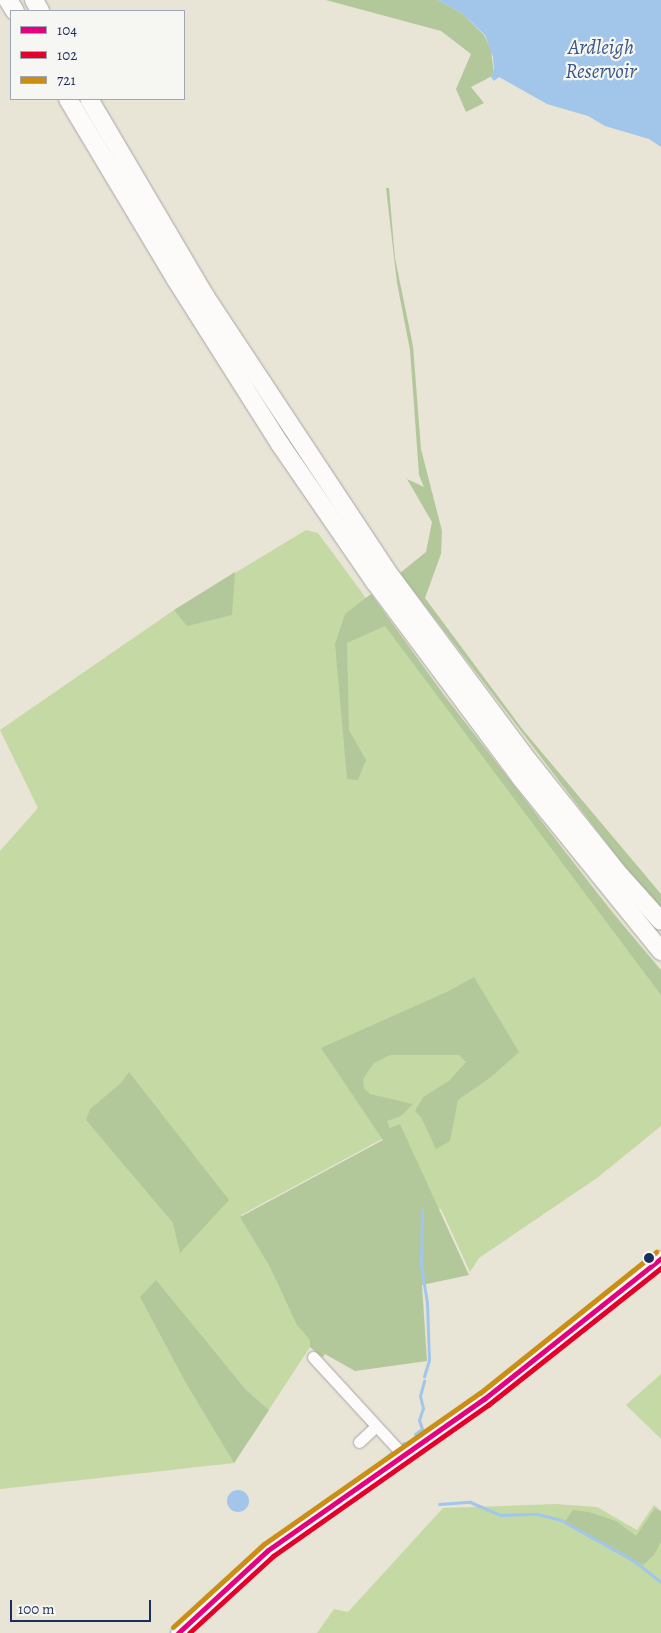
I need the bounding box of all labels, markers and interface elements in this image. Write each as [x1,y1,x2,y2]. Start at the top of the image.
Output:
legend [10,10,185,100]
text: 104 [57,20,77,40]
water label: Ardleigh Reservoir [565,34,637,84]
text: 102 [57,45,77,65]
text: 721 [57,70,76,90]
unlabelled marker [644,1253,654,1263]
scale bar [12,1590,154,1622]
text: 100 m [18,1599,55,1619]

